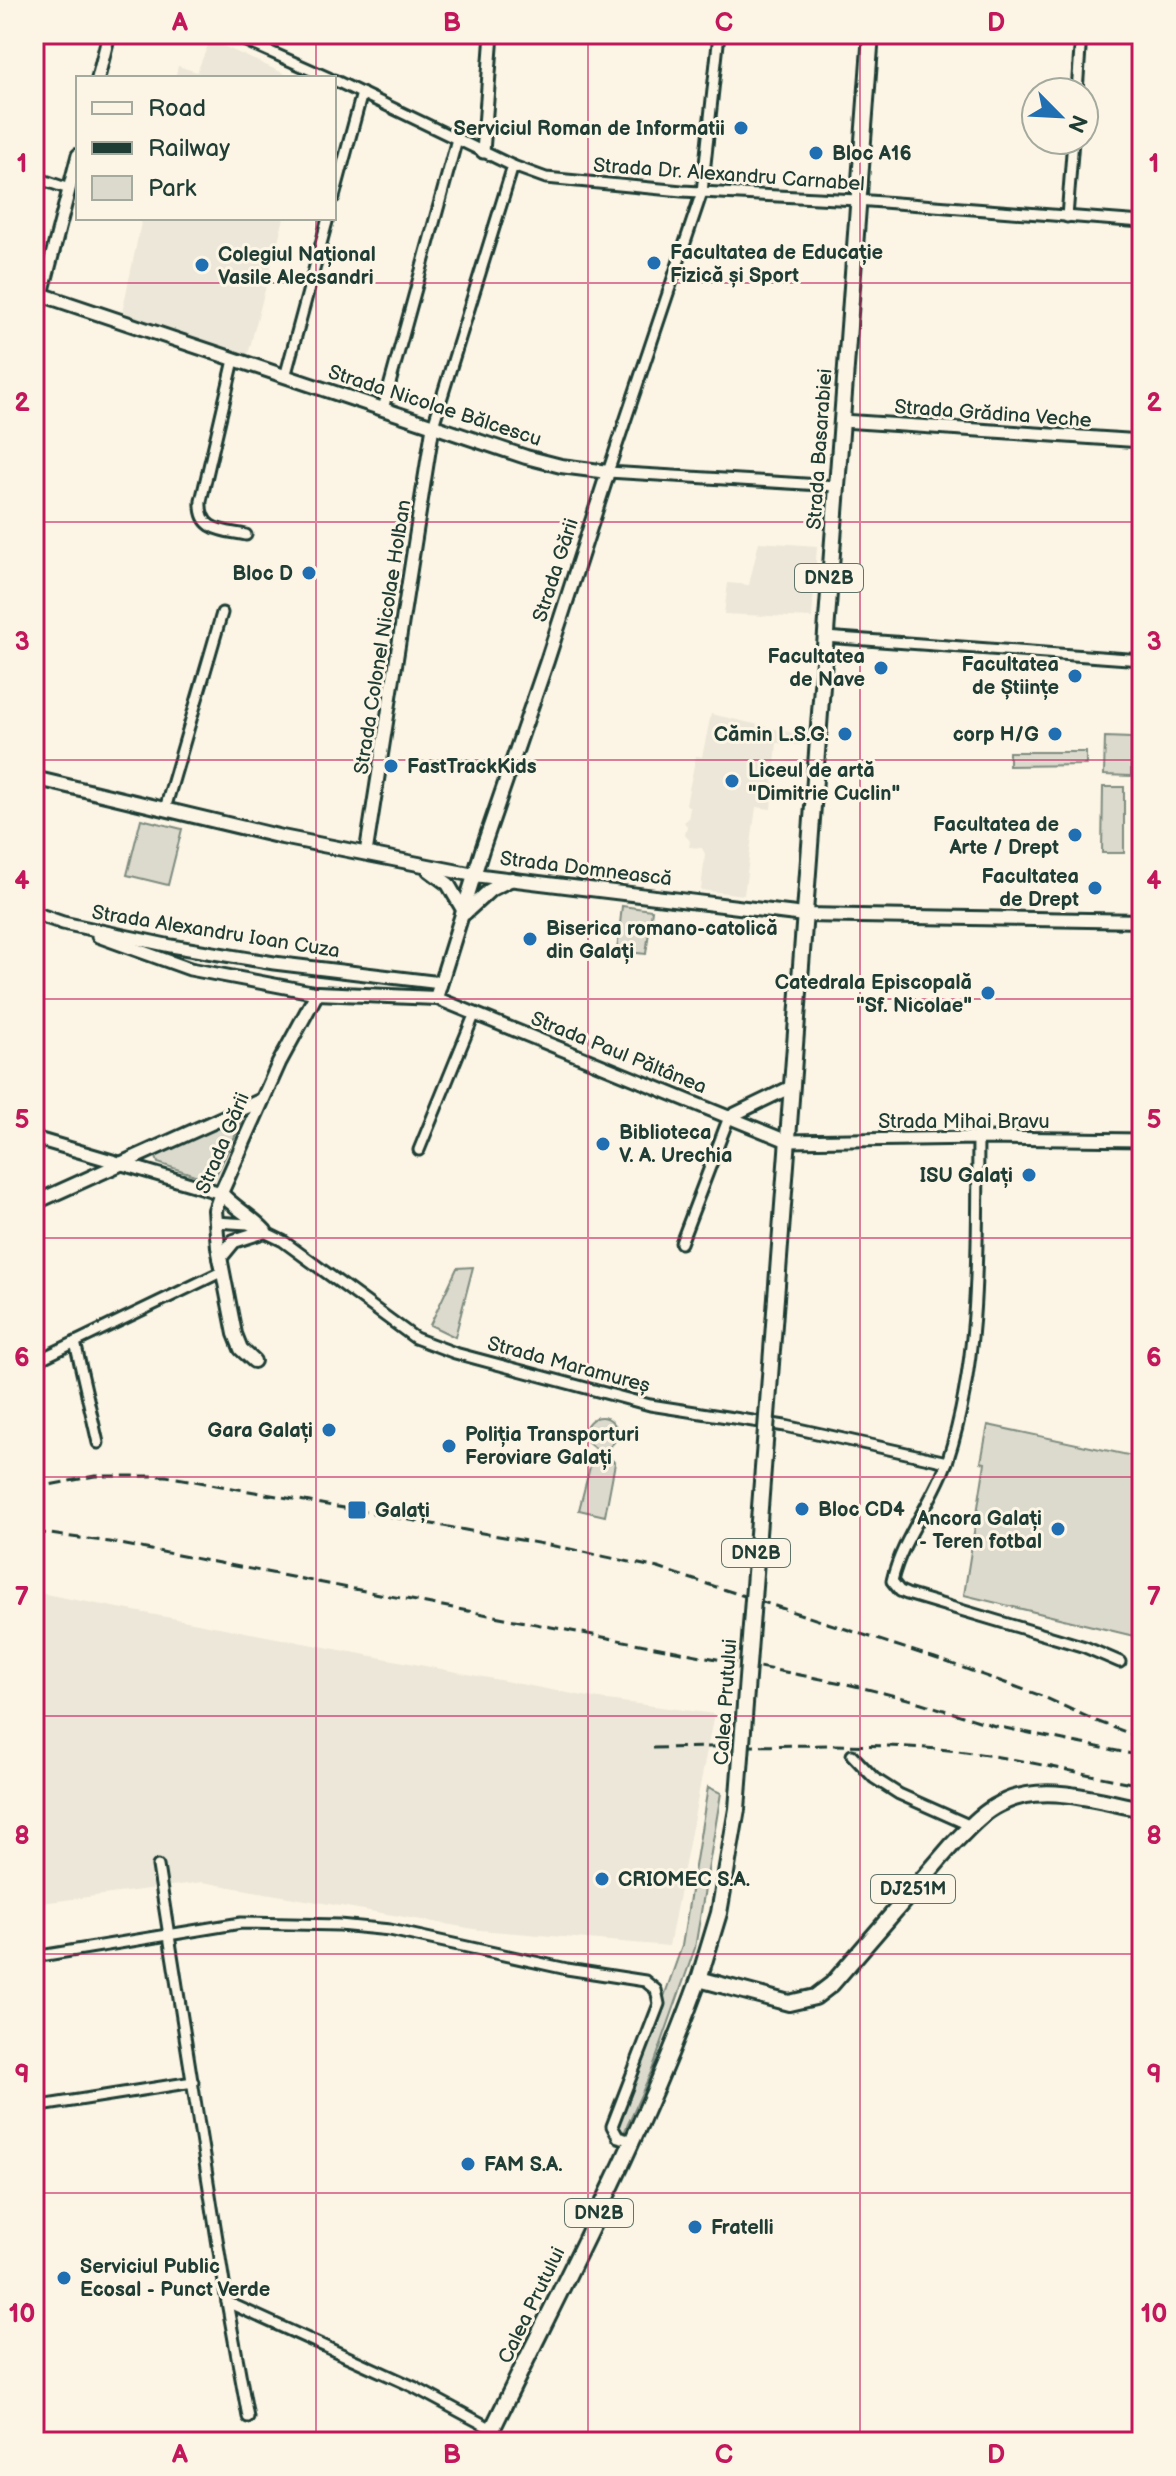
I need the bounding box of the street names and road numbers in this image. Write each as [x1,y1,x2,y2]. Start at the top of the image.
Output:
street label: Strada Dr. Alexandru Carnabel [592,154,866,196]
street label: Strada Nicolae Bălcescu [325,360,544,452]
street label: Strada Basarabiei [802,368,838,530]
street label: Strada Grădina Veche [894,395,1092,433]
street label: Strada Colonel Nicolae Holban [349,498,417,776]
street label: Strada Gării [528,515,584,625]
road number: DN2B [795,564,863,592]
street label: Strada Domnească [499,847,673,891]
street label: Strada Alexandru Ioan Cuza [90,901,342,963]
street label: Strada Paul Păltânea [527,1007,710,1099]
street label: Strada Gării [191,1089,255,1198]
street label: Strada Mihai Bravu [878,1110,1050,1134]
street label: Strada Maramureș [485,1332,653,1398]
road number: DN2B [722,1539,790,1567]
street label: Calea Prutului [710,1638,742,1766]
road number: DJ251M [871,1875,955,1903]
road number: DN2B [565,2199,633,2227]
street label: Calea Prutului [493,2243,570,2368]

